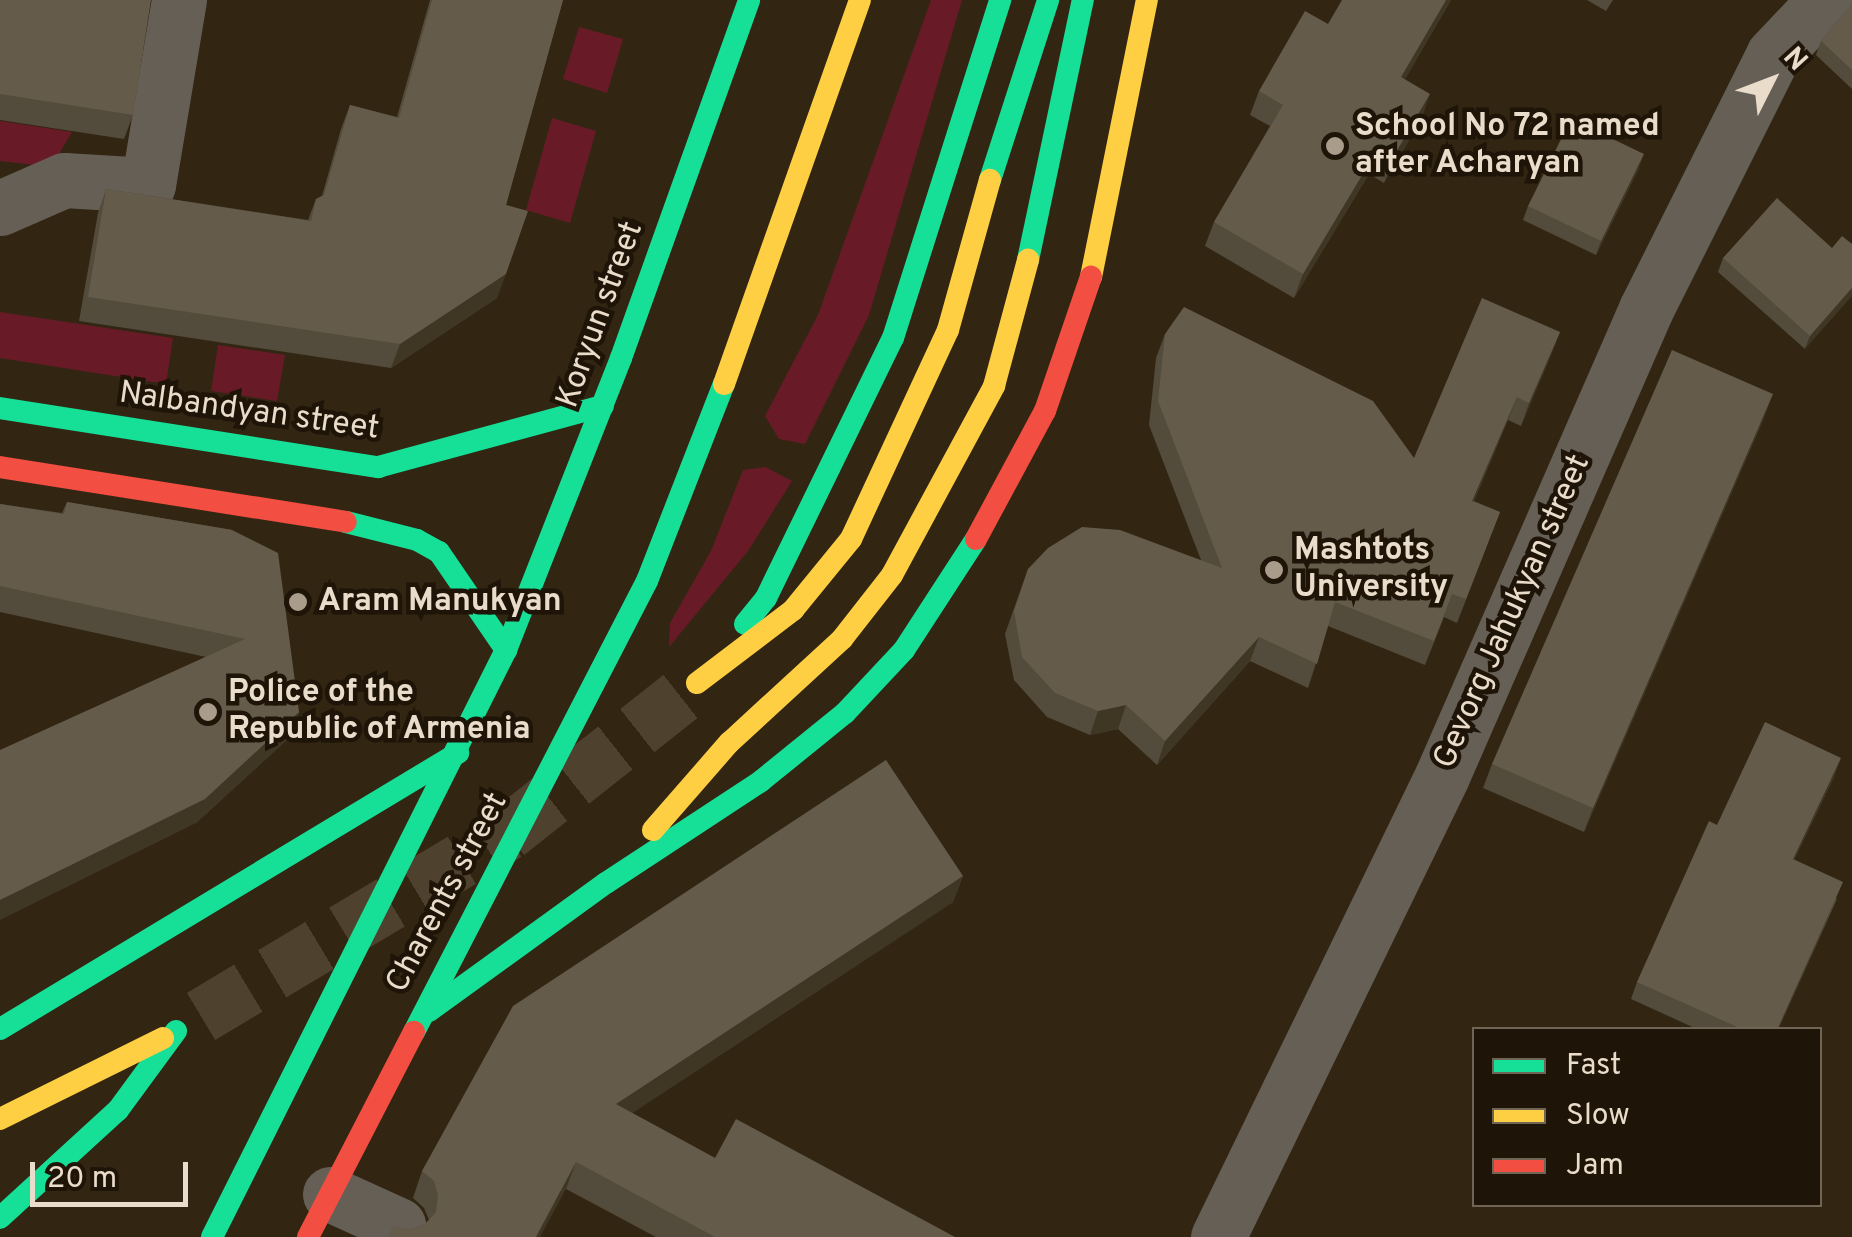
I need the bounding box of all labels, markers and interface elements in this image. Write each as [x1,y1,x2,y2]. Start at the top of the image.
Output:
north arrow [1722,30,1822,130]
text: N [1774,40,1814,79]
place label: School No 72 named after Acharyan [1355,109,1660,184]
marker: School No 72 named after Acharyan [1324,135,1346,157]
street label: Koryun street [550,217,652,413]
street label: Nalbandyan street [117,375,381,449]
street label: Gevorg Jahukyan street [1426,449,1600,775]
place label: Mashtots University [1294,533,1448,608]
marker: Mashtots University [1263,559,1285,581]
place label: Aram Manukyan [318,583,562,621]
marker: Aram Manukyan [287,591,309,613]
place label: Police of the Republic of Armenia [228,675,532,750]
marker: Police of the Republic of Armenia [197,701,219,723]
street label: Charents street [379,786,517,1000]
legend [1472,1027,1822,1207]
text: Fast [1566,1048,1621,1085]
text: Slow [1566,1098,1630,1135]
scale bar [35,1142,192,1204]
text: Jam [1566,1148,1624,1185]
text: 20 m [47,1161,117,1198]

